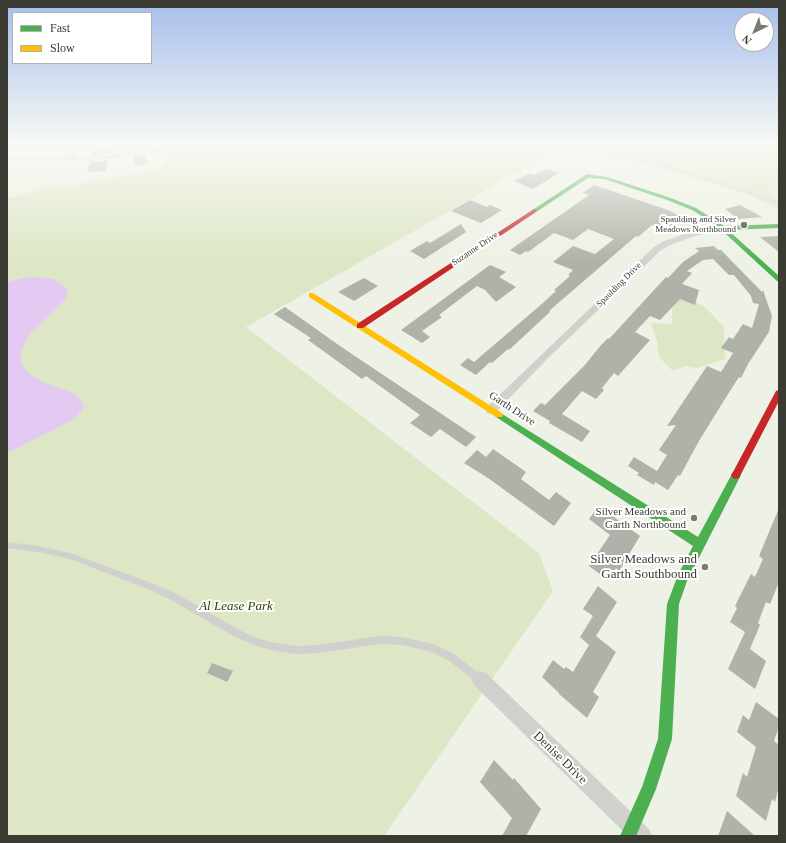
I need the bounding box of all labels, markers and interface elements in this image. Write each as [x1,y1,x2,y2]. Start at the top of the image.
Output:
legend [12,12,152,64]
north arrow [734,12,774,52]
text: Fast [50,21,70,35]
text: N [740,33,754,47]
text: Slow [50,41,75,55]
place label: Spaulding and Silver Meadows Northbound [655,215,736,236]
marker: Spaulding and Silver Meadows Northbound [739,220,749,230]
street label: Suzanne Drive [450,230,500,268]
street label: Spaulding Drive [594,260,644,310]
street label: Garth Drive [486,389,538,429]
place label: Silver Meadows and Garth Northbound [596,505,686,531]
marker: Silver Meadows and Garth Northbound [689,513,699,523]
place label: Silver Meadows and Garth Southbound [590,552,697,583]
marker: Silver Meadows and Garth Southbound [700,562,710,572]
park label: Al Lease Park [199,599,273,615]
street label: Denise Drive [530,728,590,788]

